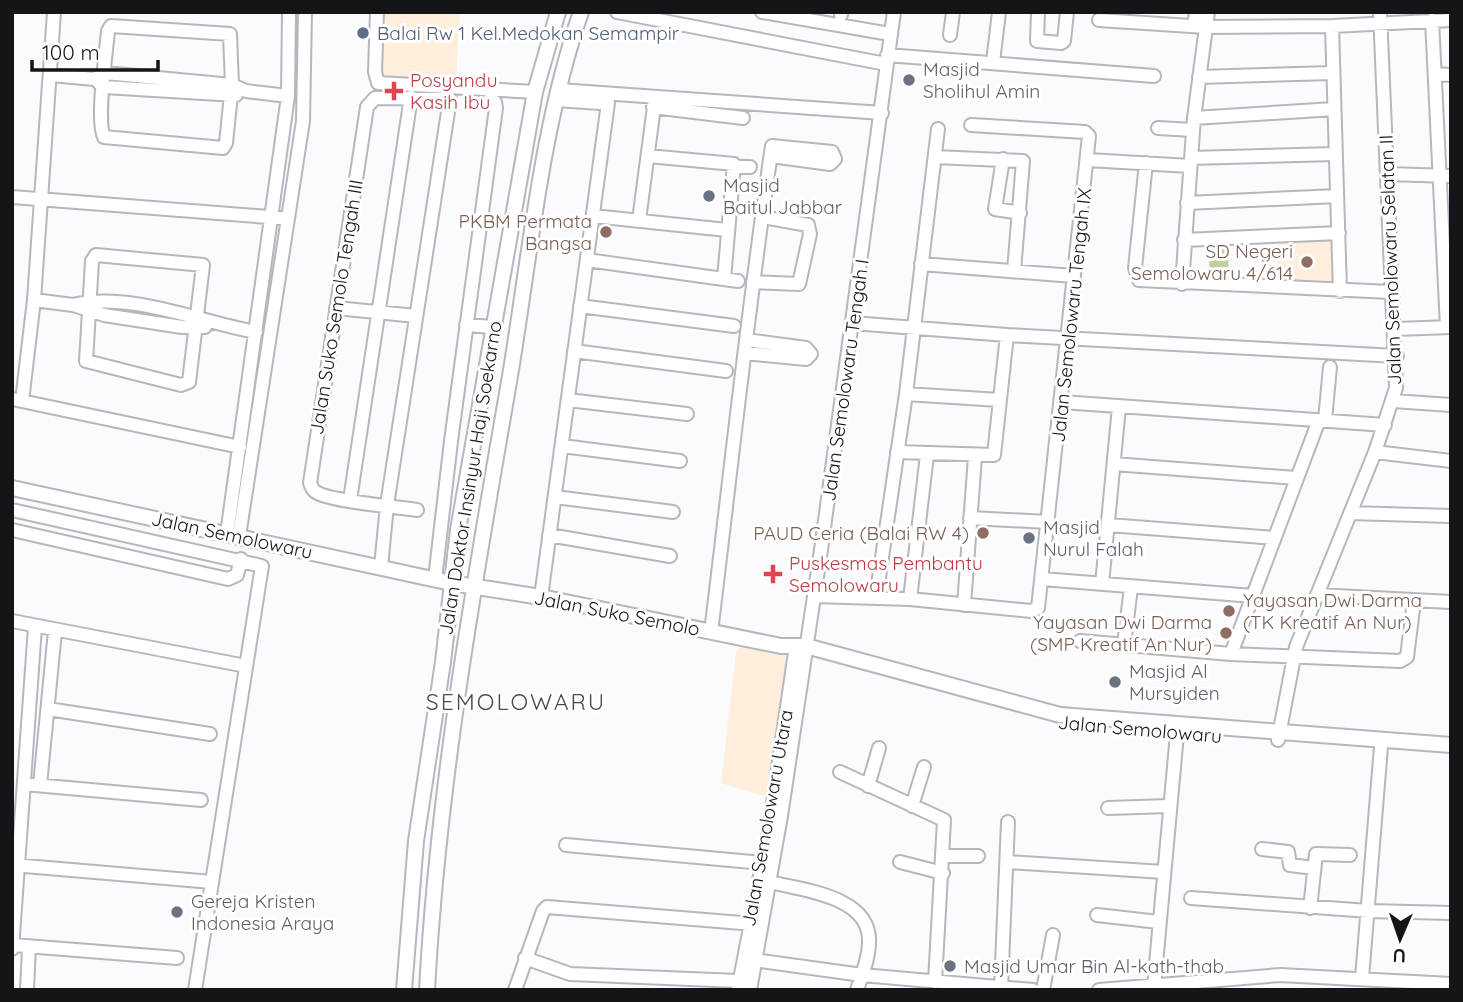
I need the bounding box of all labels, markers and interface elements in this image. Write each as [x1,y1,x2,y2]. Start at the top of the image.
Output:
place label: Balai Rw 1 Kel.Medokan Semampir [377,21,680,45]
marker: Balai Rw 1 Kel.Medokan Semampir [355,25,371,41]
scale bar [32,28,158,72]
text: 100 m [42,39,100,65]
place label: Masjid Sholihul Amin [923,57,1040,103]
place label: Posyandu Kasih Ibu [410,68,497,114]
marker: Masjid Sholihul Amin [901,72,917,88]
marker: Posyandu Kasih Ibu [384,81,404,101]
street label: Jalan Semolowaru Selatan II [1374,134,1406,386]
place label: Masjid Baitul Jabbar [723,173,843,219]
street label: Jalan Suko Semolo Tengah III [304,178,368,436]
street label: Jalan Semolowaru Tengah IX [1046,186,1096,444]
marker: Masjid Baitul Jabbar [701,188,717,204]
place label: PKBM Permata Bangsa [459,209,592,255]
marker: PKBM Permata Bangsa [598,224,614,240]
place label: SD Negeri Semolowaru 4/614 [1131,239,1293,285]
marker: SD Negeri Semolowaru 4/614 [1299,254,1315,270]
street label: Jalan Semolowaru Tengah I [816,257,874,503]
street label: Jalan Doktor Insinyur Haji Soekarno [433,319,507,637]
street label: Jalan Semolowaru [149,506,315,564]
place label: Masjid Nurul Falah [1043,515,1144,561]
place label: PAUD Ceria (Balai RW 4) [753,521,969,545]
marker: PAUD Ceria (Balai RW 4) [975,525,991,541]
marker: Masjid Nurul Falah [1021,530,1037,546]
place label: Puskesmas Pembantu Semolowaru [789,551,983,597]
marker: Puskesmas Pembantu Semolowaru [763,564,783,584]
street label: Jalan Suko Semolo [532,585,702,641]
place label: Yayasan Dwi Darma (TK Kreatif An Nur) [1243,588,1422,634]
marker: Yayasan Dwi Darma (TK Kreatif An Nur) [1221,603,1237,619]
place label: Yayasan Dwi Darma (SMP Kreatif An Nur) [1030,610,1212,656]
marker: Yayasan Dwi Darma (SMP Kreatif An Nur) [1218,625,1234,641]
place label: Masjid Al Mursyiden [1129,659,1220,705]
marker: Masjid Al Mursyiden [1107,674,1123,690]
district label: SEMOLOWARU [426,687,606,716]
street label: Jalan Semolowaru Utara [736,708,798,928]
street label: Jalan Semolowaru [1057,710,1223,748]
place label: Gereja Kristen Indonesia Araya [191,889,334,935]
marker: Gereja Kristen Indonesia Araya [169,904,185,920]
north arrow [1365,904,1435,974]
text: U [1392,944,1407,968]
place label: Masjid Umar Bin Al-kath-thab [964,954,1224,978]
marker: Masjid Umar Bin Al-kath-thab [942,958,958,974]

